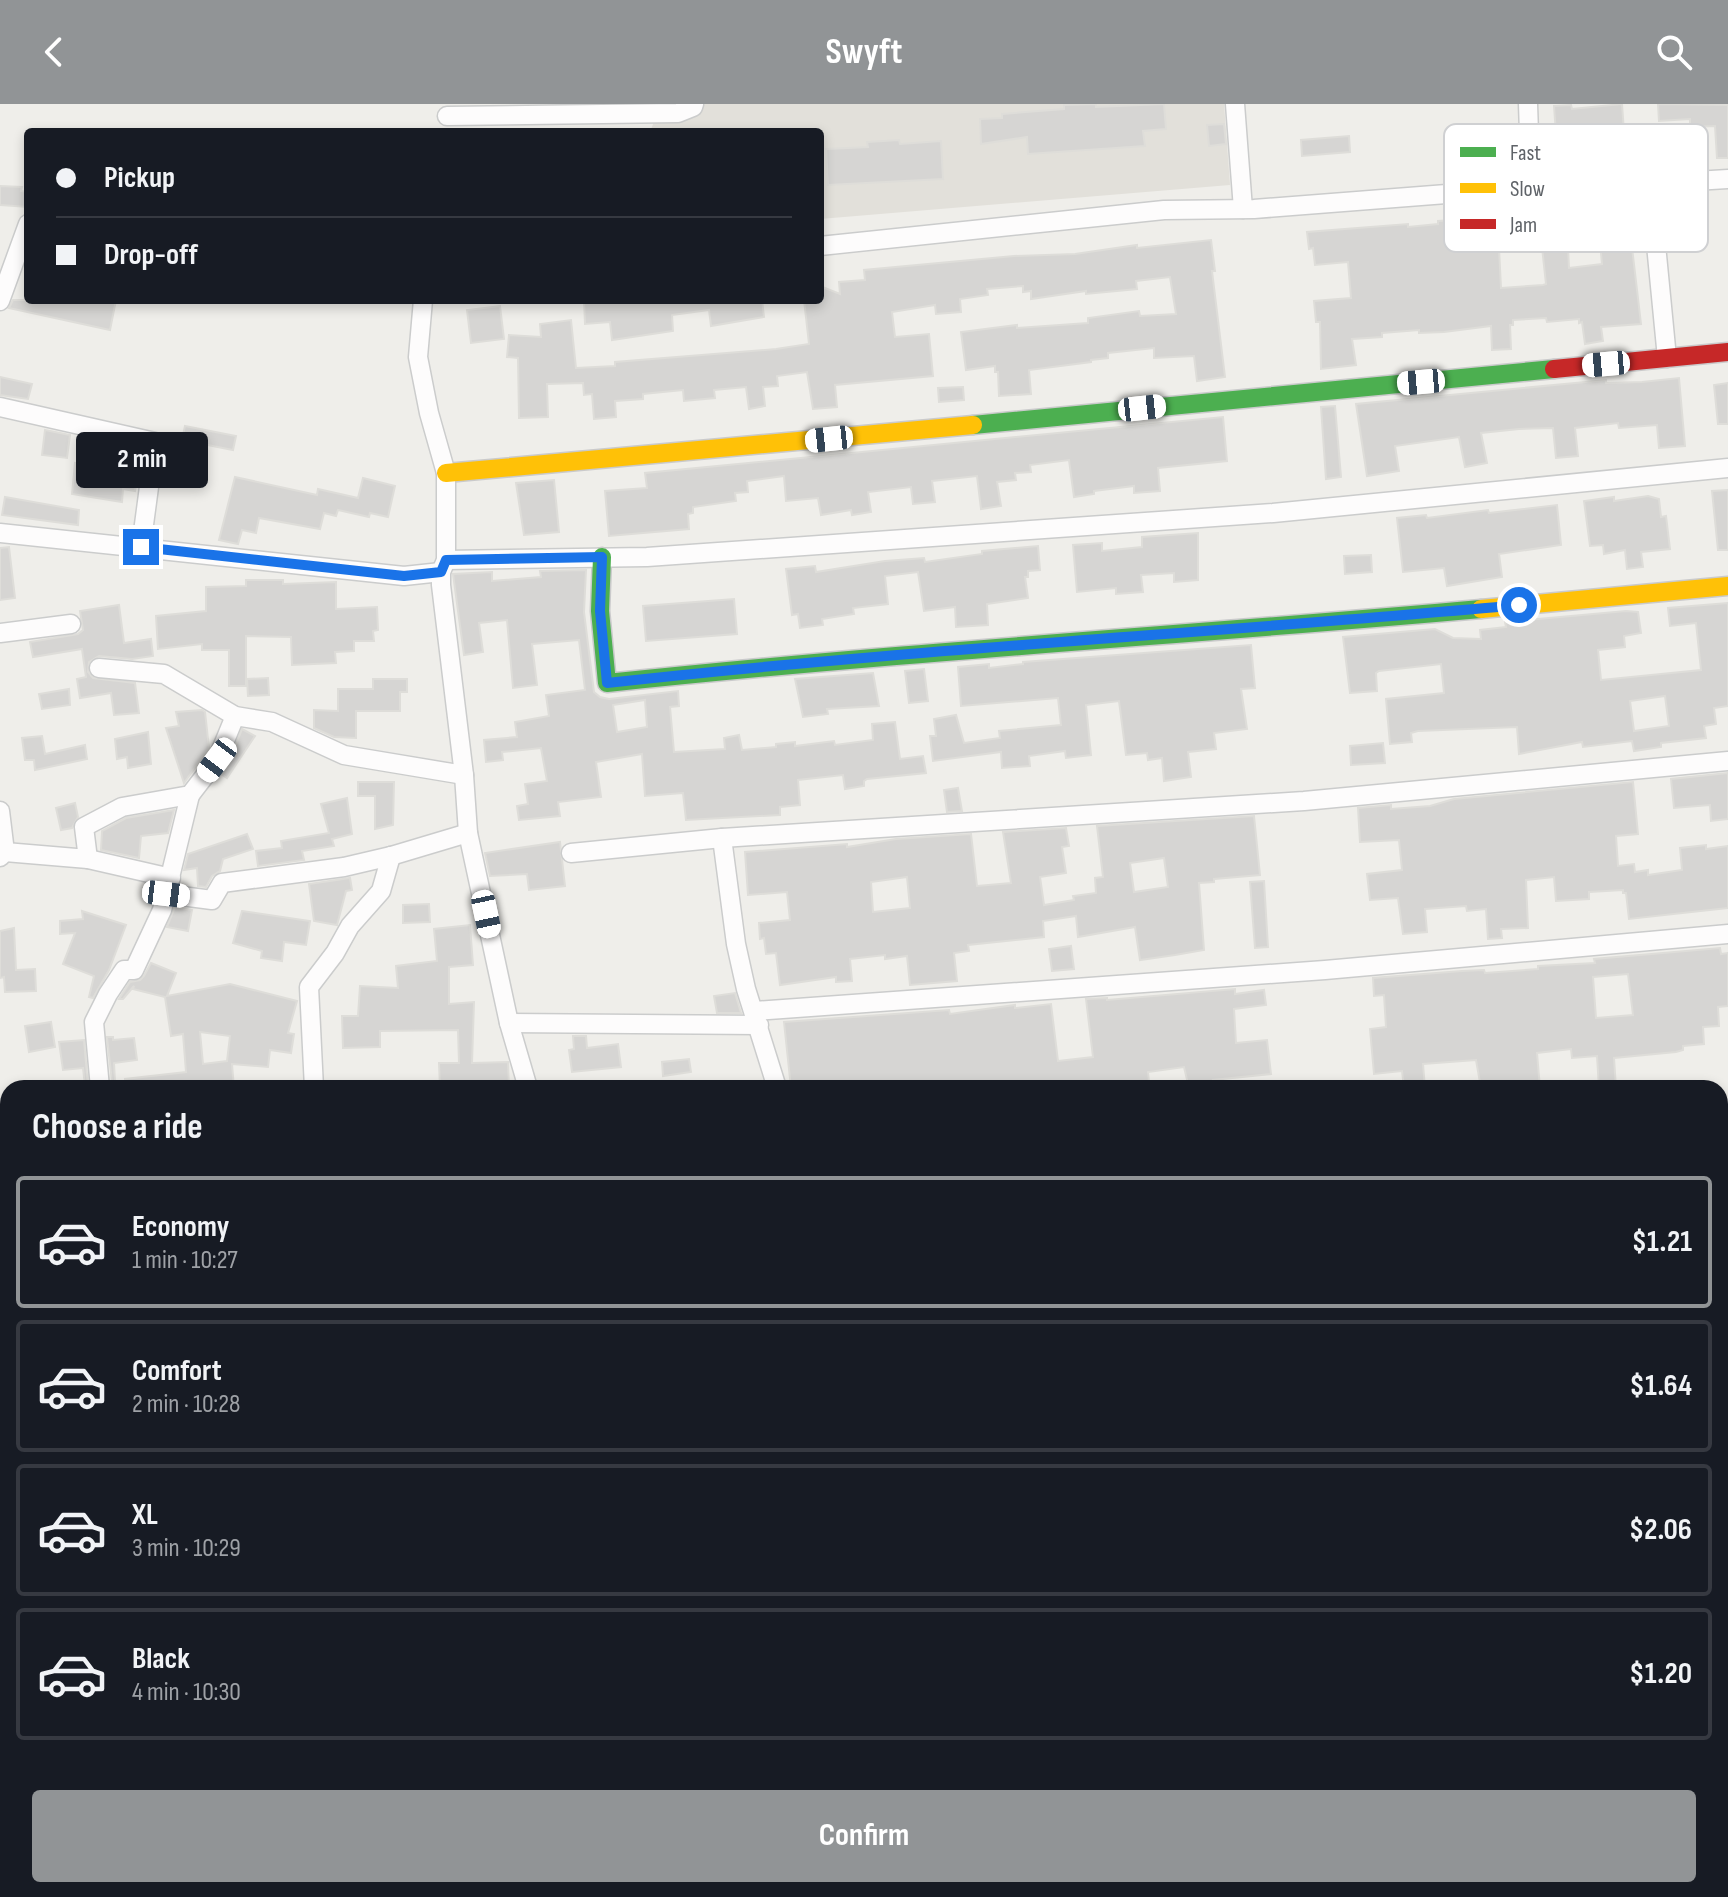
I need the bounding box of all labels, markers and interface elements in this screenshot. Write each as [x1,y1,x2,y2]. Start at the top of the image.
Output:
icon: back [32,30,76,74]
icon: search [1652,30,1696,74]
text: Swyft [826,31,902,74]
legend [1444,124,1708,252]
text: Fast [1510,140,1541,167]
text: Pickup [104,160,175,196]
text: Slow [1510,176,1545,203]
text: Jam [1509,212,1537,239]
text: Drop-off [104,237,198,273]
car [1581,350,1631,378]
car [1396,368,1446,396]
car [1117,394,1167,422]
car [804,425,854,453]
callout: 2 min [75,431,207,487]
text: 2 min [117,444,167,475]
route end [123,529,159,565]
route start [1501,587,1537,623]
car [193,734,241,786]
car [141,879,191,909]
car [469,888,503,940]
text: Choose a ride [32,1106,203,1149]
icon: car [36,1206,108,1278]
text: Economy [132,1209,229,1245]
text: $1.21 [1632,1224,1692,1260]
text: 1 min · 10:27 [132,1245,238,1276]
icon: car [36,1350,108,1422]
text: Comfort [132,1353,222,1389]
text: $1.64 [1630,1368,1692,1404]
text: 2 min · 10:28 [132,1389,240,1420]
icon: car [36,1494,108,1566]
text: XL [132,1497,158,1533]
text: $2.06 [1629,1512,1692,1548]
text: 3 min · 10:29 [132,1533,241,1564]
icon: car [36,1638,108,1710]
text: Black [132,1641,190,1677]
text: $1.20 [1629,1656,1692,1692]
text: 4 min · 10:30 [132,1677,241,1708]
button: Confirm [32,1790,1696,1882]

